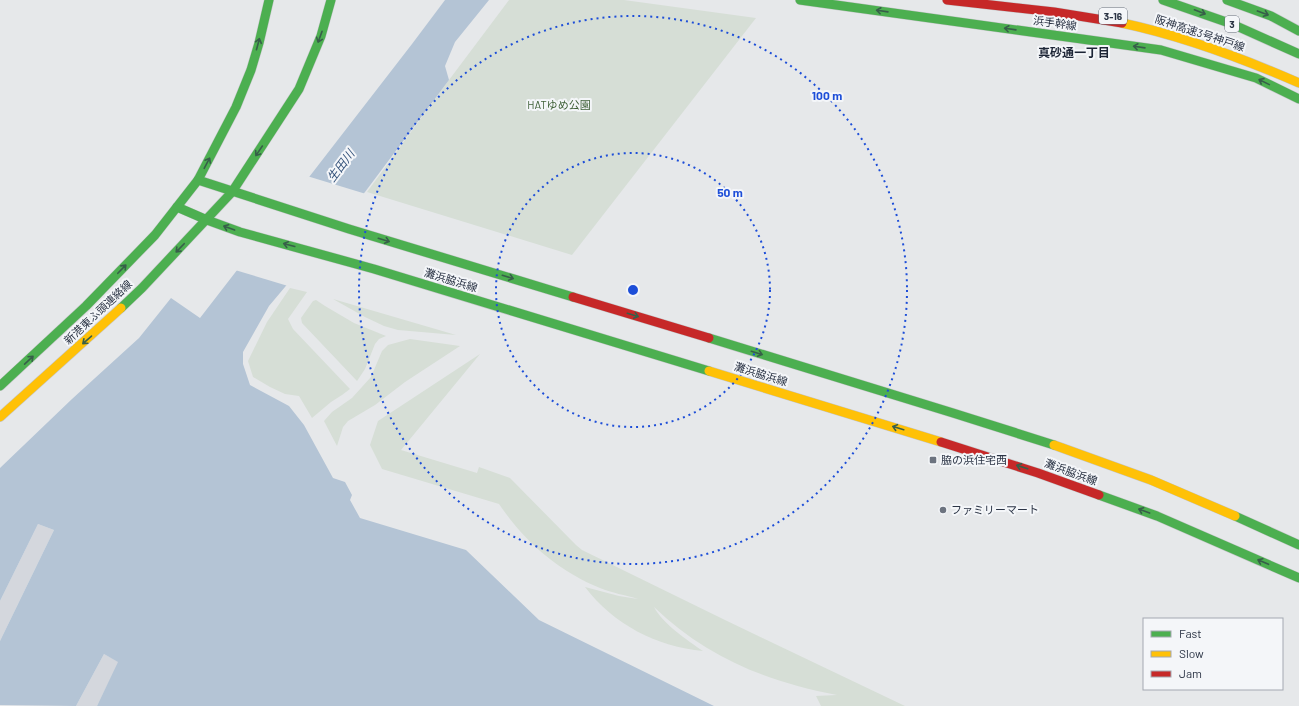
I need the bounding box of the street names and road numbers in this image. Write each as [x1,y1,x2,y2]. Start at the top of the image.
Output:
road number: 3-16 [1099,8,1127,24]
street label: 阪神高速3号神戸線 [1154,12,1247,53]
street label: 浜手幹線 [1032,13,1078,32]
road number: 3 [1225,16,1239,32]
street label: 灘浜脇浜線 [423,265,479,294]
street label: 新港東ふ頭連絡線 [61,277,134,346]
street label: 灘浜脇浜線 [733,359,789,388]
street label: 灘浜脇浜線 [1043,456,1099,487]

